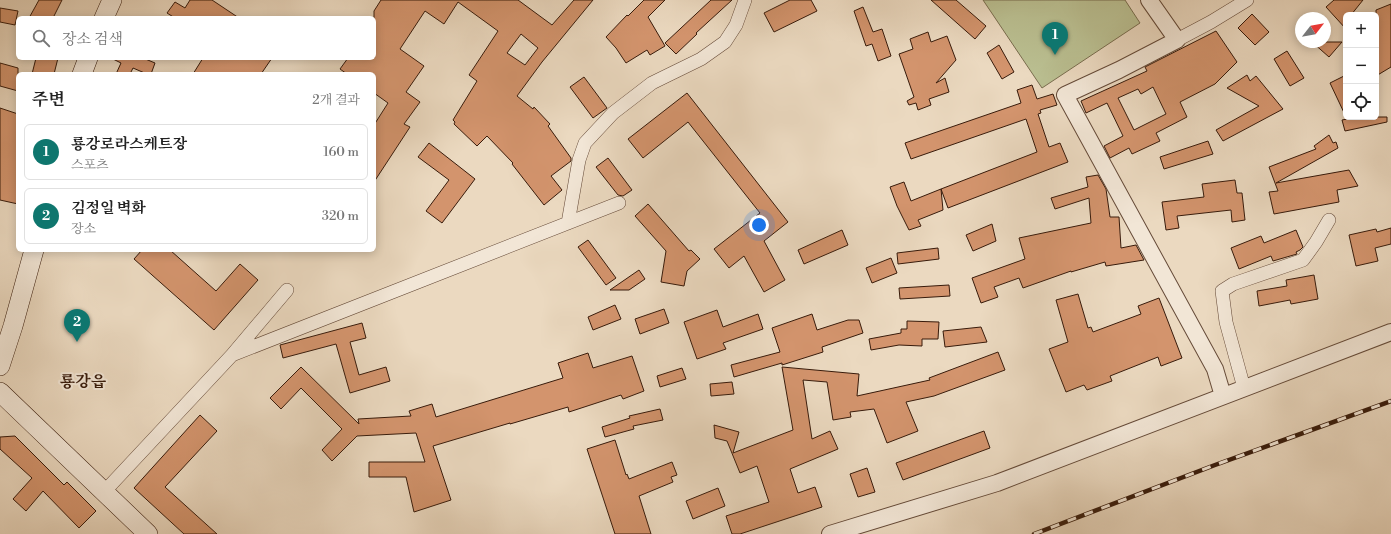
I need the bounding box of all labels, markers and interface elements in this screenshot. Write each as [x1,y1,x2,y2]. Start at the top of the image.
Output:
north arrow [1295,12,1331,48]
map controls [1343,12,1379,120]
button: + [1343,12,1379,48]
search box [16,16,376,60]
pin: 1 [1042,22,1068,55]
icon: search [30,27,52,49]
text: 장소 검색 [62,30,123,49]
button: − [1343,48,1379,84]
button: locate [1343,84,1379,120]
text: 주변 [32,89,65,111]
text: 2개 결과 [312,92,360,108]
text: 룡강로라스케트장 [71,135,187,154]
text: 1 [43,144,49,160]
text: 160 m [323,144,359,160]
text: 스포츠 [71,157,109,173]
text: 김정일 벽화 [71,199,146,218]
text: 2 [42,208,50,224]
text: 320 m [322,208,359,224]
your location [749,215,769,235]
text: 장소 [71,221,96,237]
pin: 2 [64,309,90,342]
district label: 룡강읍 [60,372,107,392]

